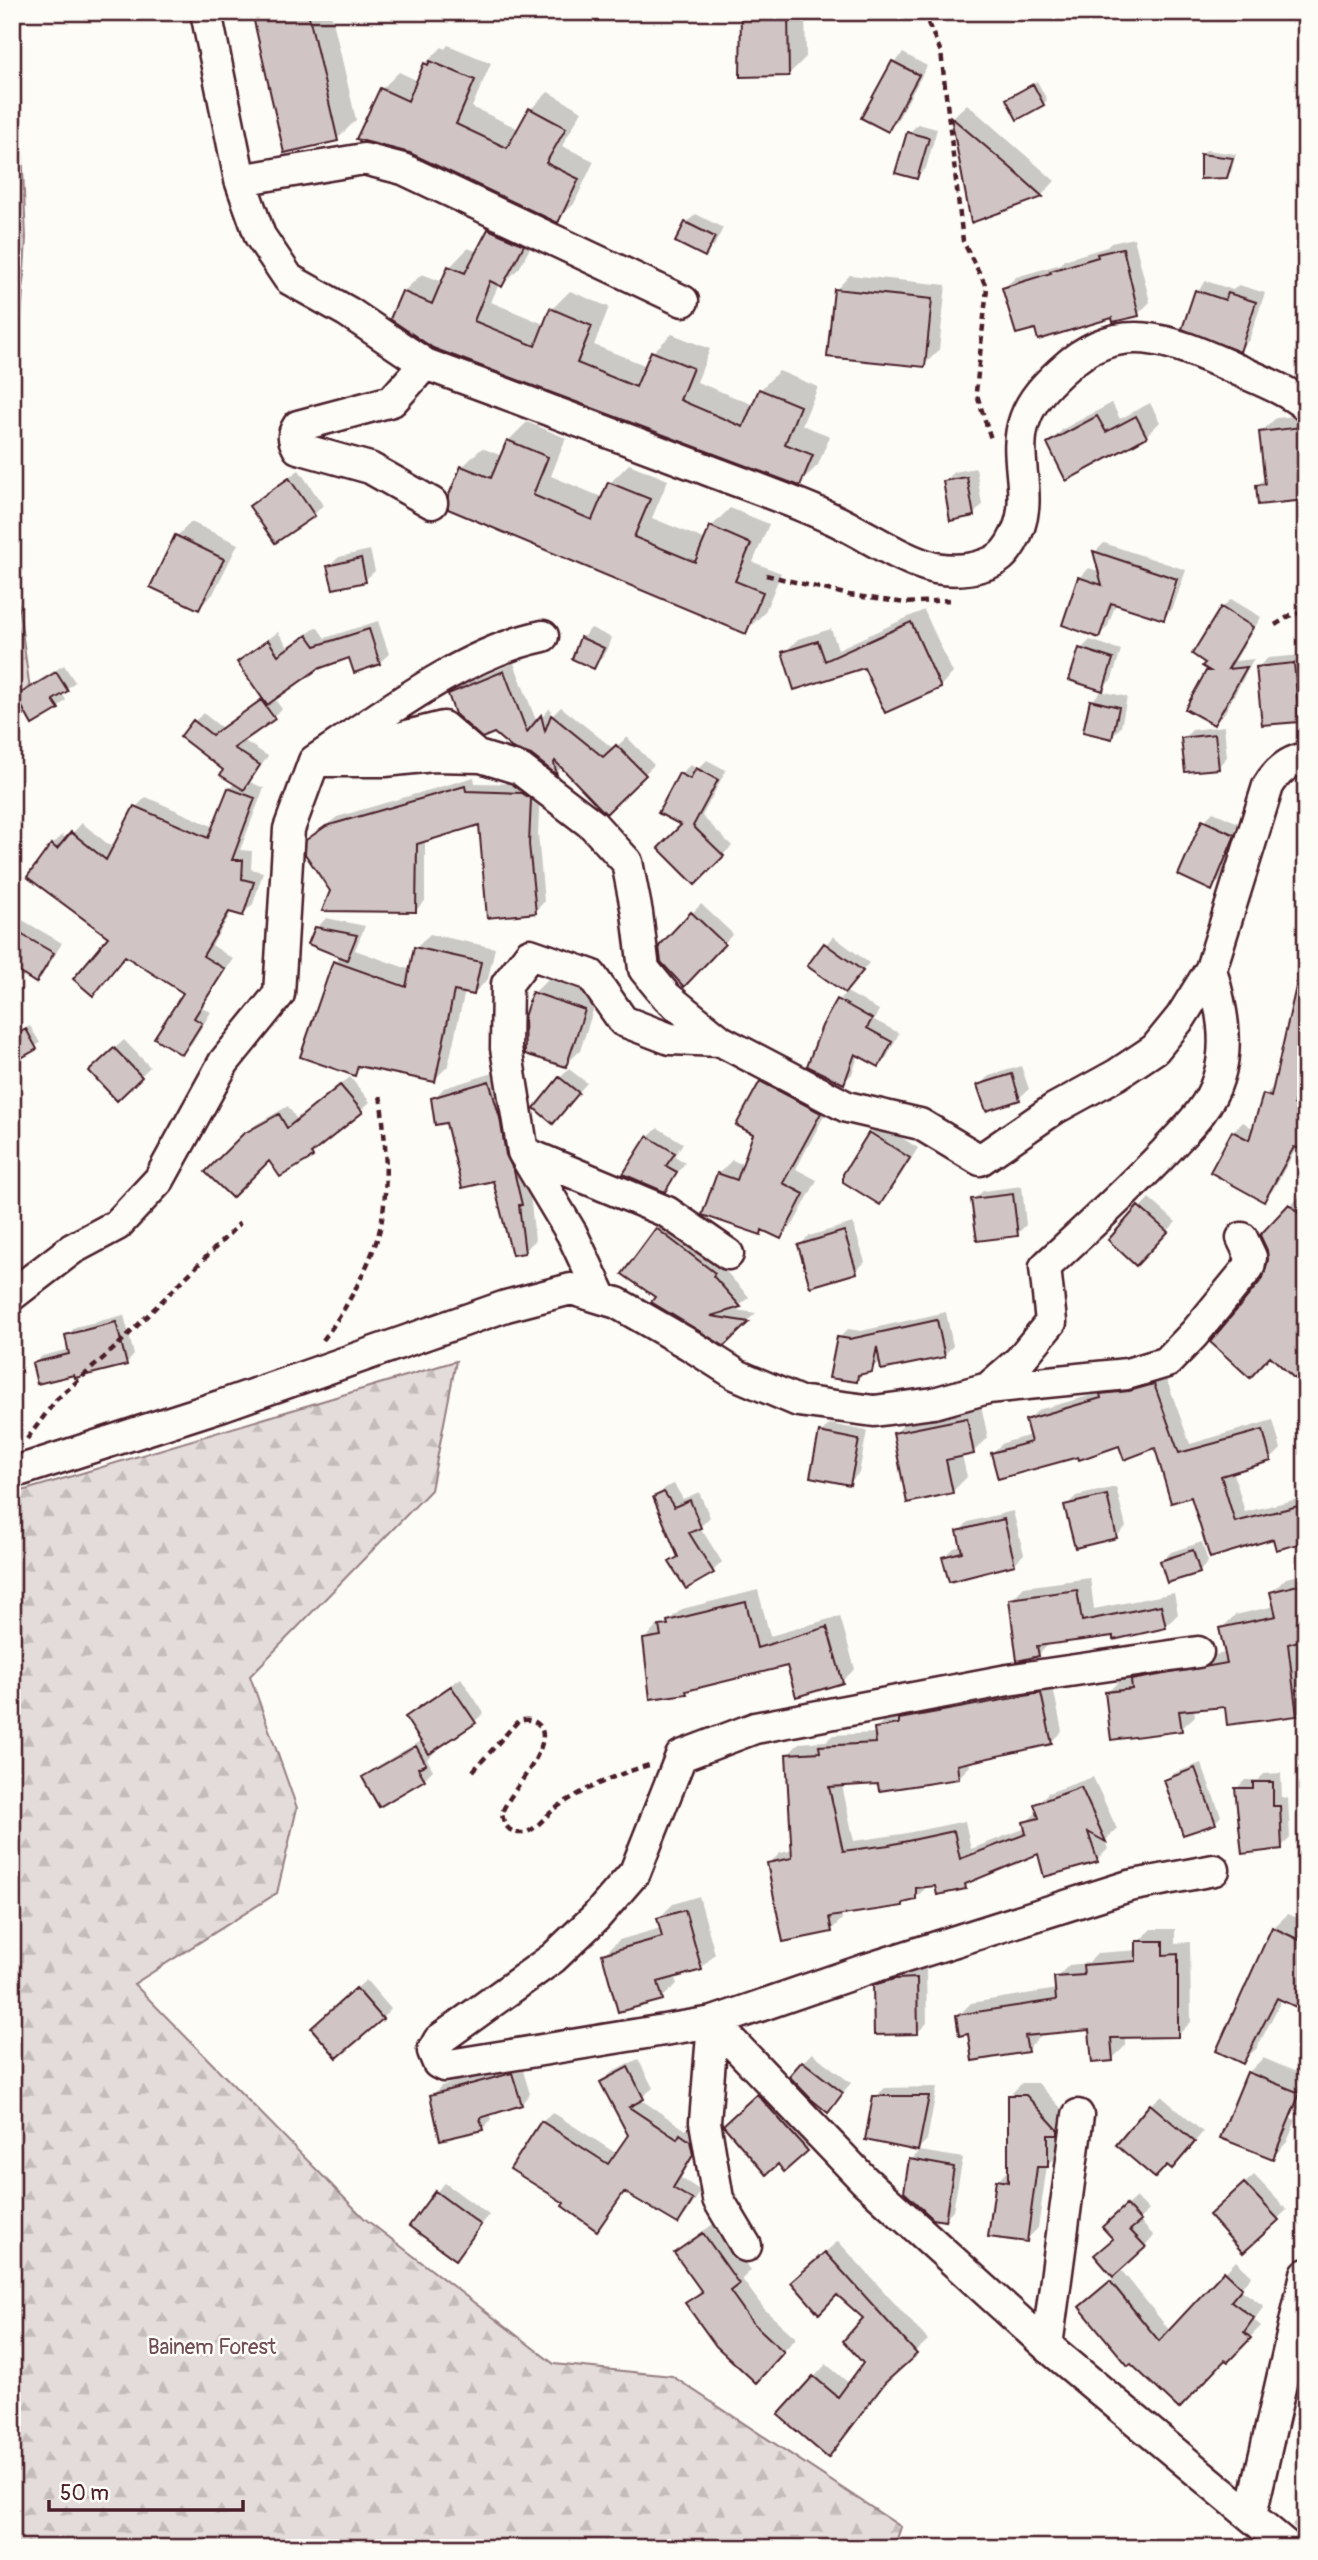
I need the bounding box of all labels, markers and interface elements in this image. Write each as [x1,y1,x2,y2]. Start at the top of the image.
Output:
park label: Bainem Forest [148,2334,277,2361]
scale bar [49,2469,243,2513]
text: 50 m [60,2480,109,2507]

